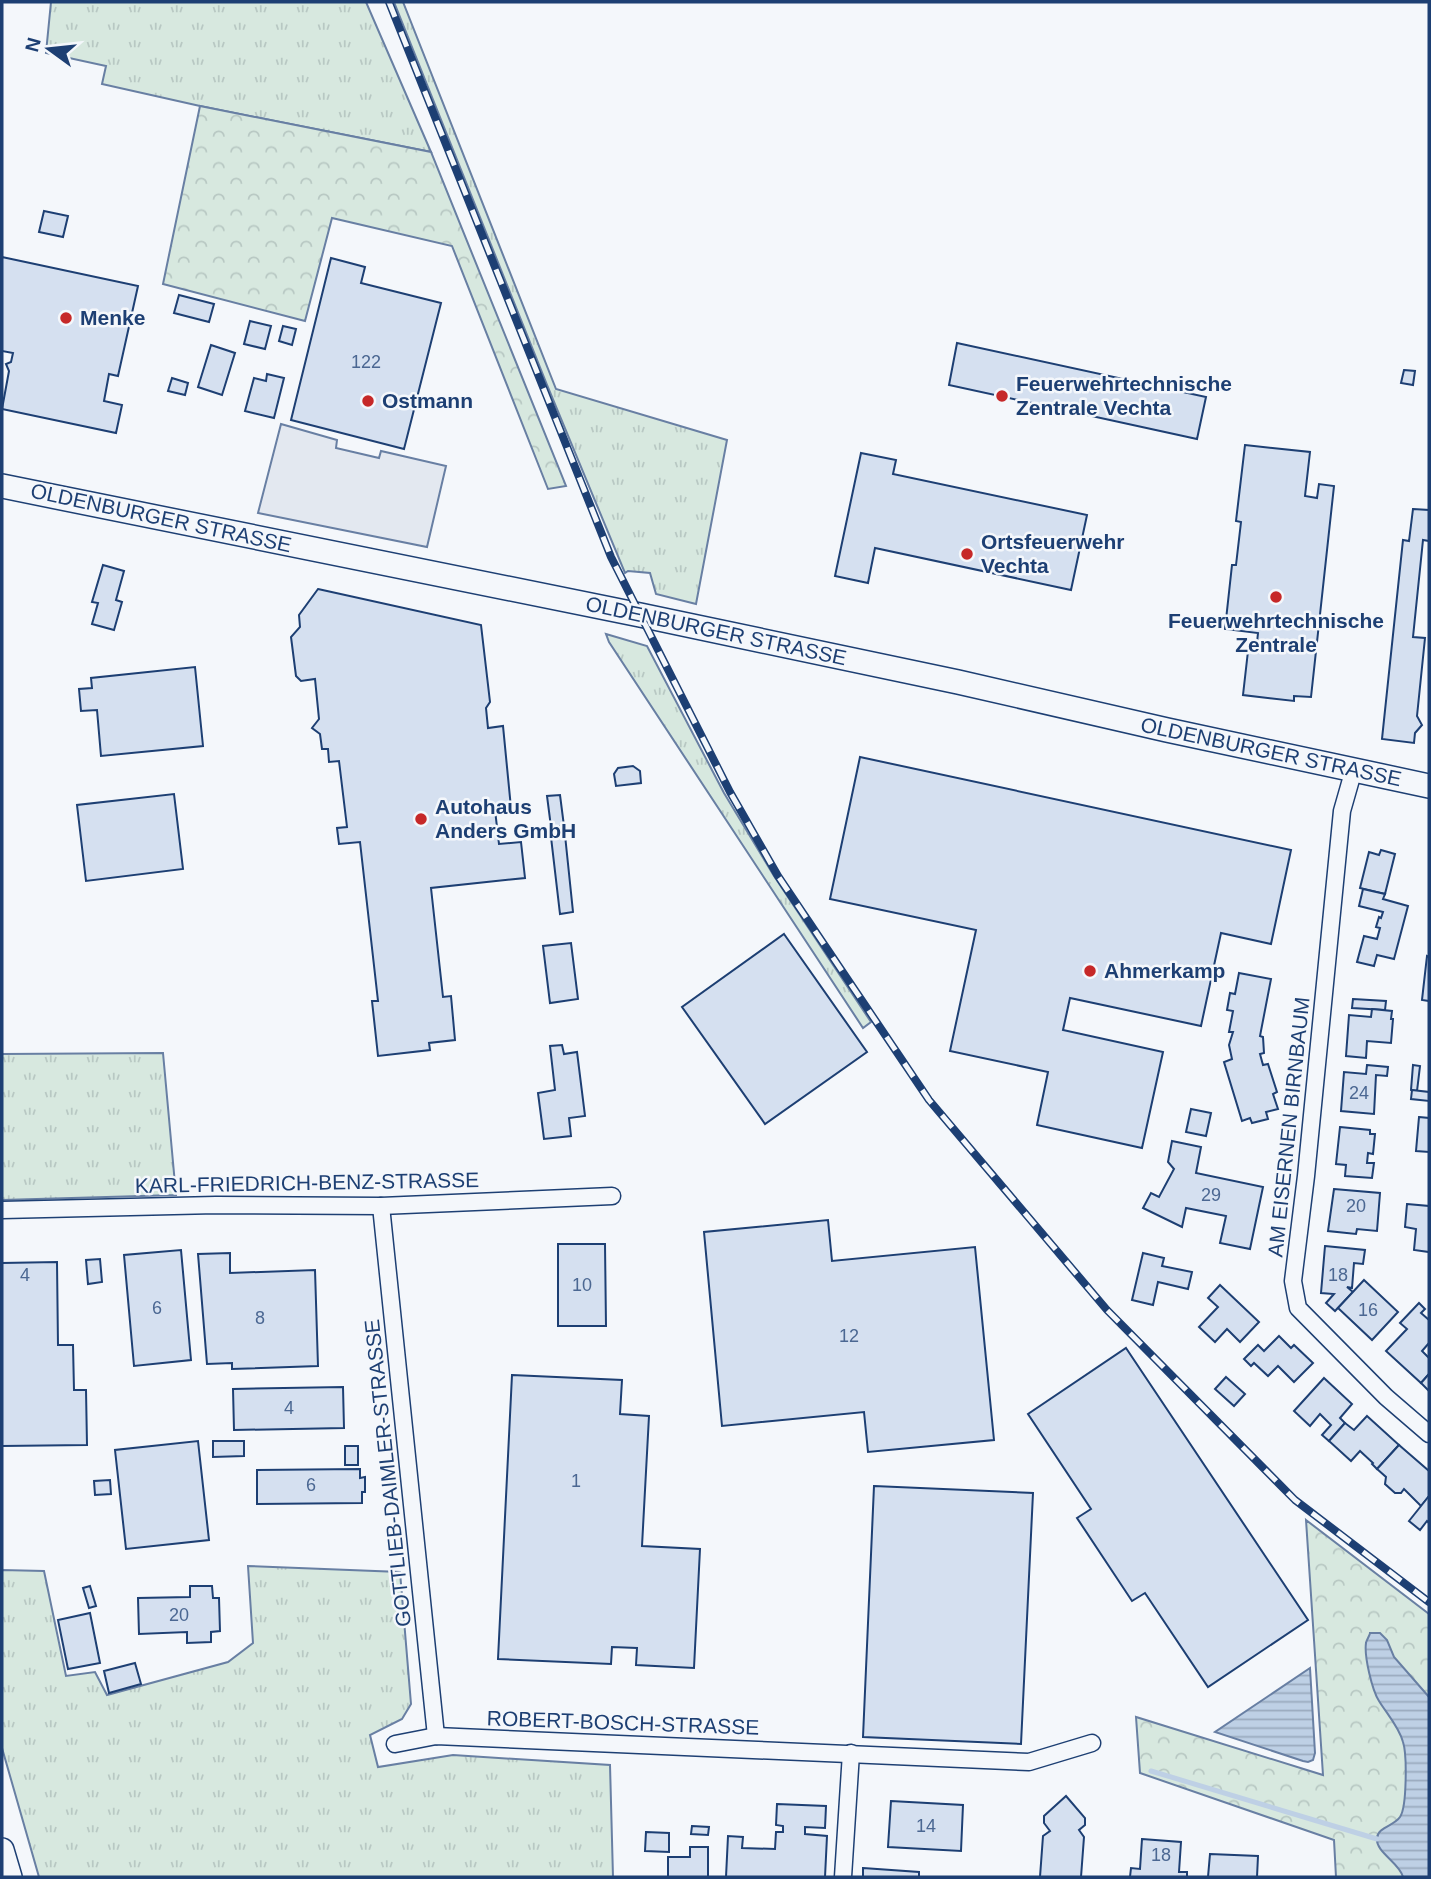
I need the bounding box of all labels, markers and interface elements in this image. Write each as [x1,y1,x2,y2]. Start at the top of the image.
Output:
north arrow [14,14,84,84]
text: N [21,35,45,54]
place label: Menke [80,306,145,329]
marker: Menke [58,310,74,326]
house number: 122 [351,352,381,372]
place label: Feuerwehrtechnische Zentrale Vechta [1016,372,1232,419]
marker: Feuerwehrtechnische Zentrale Vechta [994,388,1010,404]
place label: Ostmann [382,389,473,412]
marker: Ostmann [360,393,376,409]
street label: OLDENBURGER STRASSE [29,479,294,556]
place label: Ortsfeuerwehr Vechta [981,530,1125,577]
marker: Ortsfeuerwehr Vechta [959,546,975,562]
marker: Feuerwehrtechnische Zentrale [1268,589,1284,605]
street label: OLDENBURGER STRASSE [584,592,849,669]
place label: Feuerwehrtechnische Zentrale [1168,609,1384,656]
street label: OLDENBURGER STRASSE [1139,713,1404,790]
place label: Autohaus Anders GmbH [435,795,576,842]
marker: Autohaus Anders GmbH [413,811,429,827]
place label: Ahmerkamp [1104,959,1225,982]
marker: Ahmerkamp [1082,963,1098,979]
street label: AM EISERNEN BIRNBAUM [1263,996,1314,1258]
house number: 24 [1349,1083,1369,1103]
street label: KARL-FRIEDRICH-BENZ-STRASSE [135,1168,479,1197]
house number: 29 [1201,1185,1221,1205]
house number: 20 [1346,1196,1366,1216]
house number: 4 [20,1265,30,1285]
house number: 18 [1328,1265,1348,1285]
house number: 10 [572,1275,592,1295]
house number: 6 [152,1298,162,1318]
house number: 16 [1358,1300,1378,1320]
house number: 8 [255,1308,265,1328]
street label: GOTTLIEB-DAIMLER-STRASSE [360,1318,415,1628]
house number: 12 [839,1326,859,1346]
house number: 4 [284,1398,294,1418]
house number: 1 [571,1471,581,1491]
house number: 6 [306,1475,316,1495]
house number: 20 [169,1605,189,1625]
street label: ROBERT-BOSCH-STRASSE [486,1706,760,1739]
house number: 14 [916,1816,936,1836]
house number: 18 [1151,1845,1171,1865]

